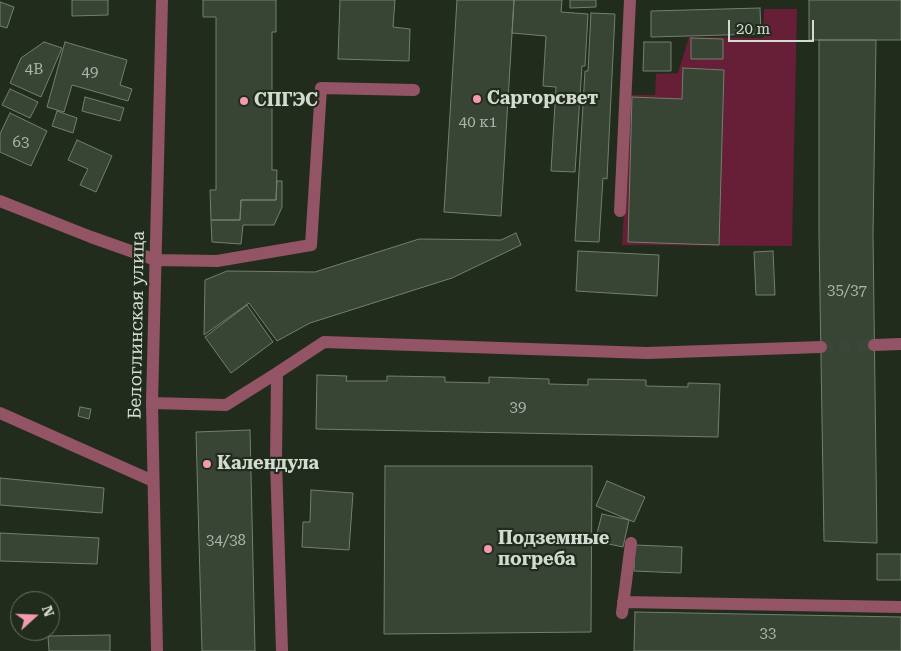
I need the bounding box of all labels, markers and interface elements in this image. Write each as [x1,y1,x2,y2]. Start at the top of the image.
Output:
scale bar [731,10,817,42]
text: 20 m [736,20,770,38]
house number: 4В [25,61,43,79]
house number: 49 [82,64,98,82]
place label: Саргорсвет [487,88,598,110]
place label: СПГЭС [254,90,318,112]
marker: Саргорсвет [471,93,483,105]
marker: СПГЭС [238,95,250,107]
house number: 40 к1 [459,114,497,132]
house number: 63 [13,134,29,152]
street label: Белоглинская улица [125,231,149,419]
house number: 35/37 [827,282,867,300]
house number: 39 [510,399,526,417]
place label: Календула [217,453,319,475]
marker: Календула [201,458,213,470]
place label: Подземные погреба [498,528,609,570]
house number: 34/38 [206,532,246,550]
marker: Подземные погреба [482,543,494,555]
north arrow [10,591,60,641]
text: N [39,603,58,619]
house number: 33 [760,625,776,643]

